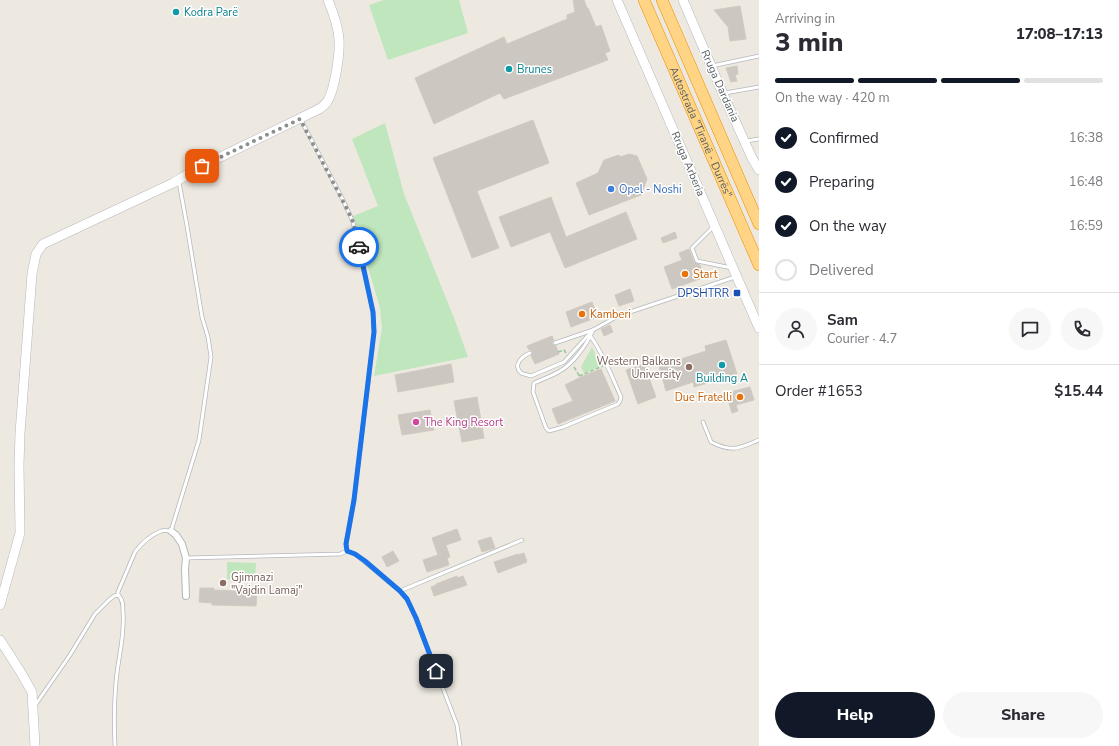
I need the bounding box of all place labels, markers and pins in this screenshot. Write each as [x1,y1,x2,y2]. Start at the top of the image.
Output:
place label: Kodra Parë [184,5,238,20]
marker: Kodra Parë [171,7,181,17]
place label: Brunes [517,62,552,77]
marker: Brunes [504,64,514,74]
pin [185,149,219,183]
place label: Opel - Noshi [619,182,682,197]
marker: Opel - Noshi [606,184,616,194]
place label: Start [693,267,718,282]
marker: Start [680,269,690,279]
place label: DPSHTRR [677,286,730,301]
marker: DPSHTRR [732,288,742,298]
place label: Kamberi [590,307,631,322]
marker: Kamberi [577,309,587,319]
place label: Western Balkans University [596,354,681,382]
marker: Building A [717,360,727,370]
marker: Western Balkans University [684,362,694,372]
place label: Building A [696,371,748,386]
place label: Due Fratelli [675,390,732,405]
marker: Due Fratelli [735,392,745,402]
place label: The King Resort [424,415,503,430]
marker: The King Resort [411,417,421,427]
place label: Gjimnazi "Vajdin Lamaj" [231,570,303,598]
marker: Gjimnazi "Vajdin Lamaj" [218,578,228,588]
pin [419,654,453,688]

